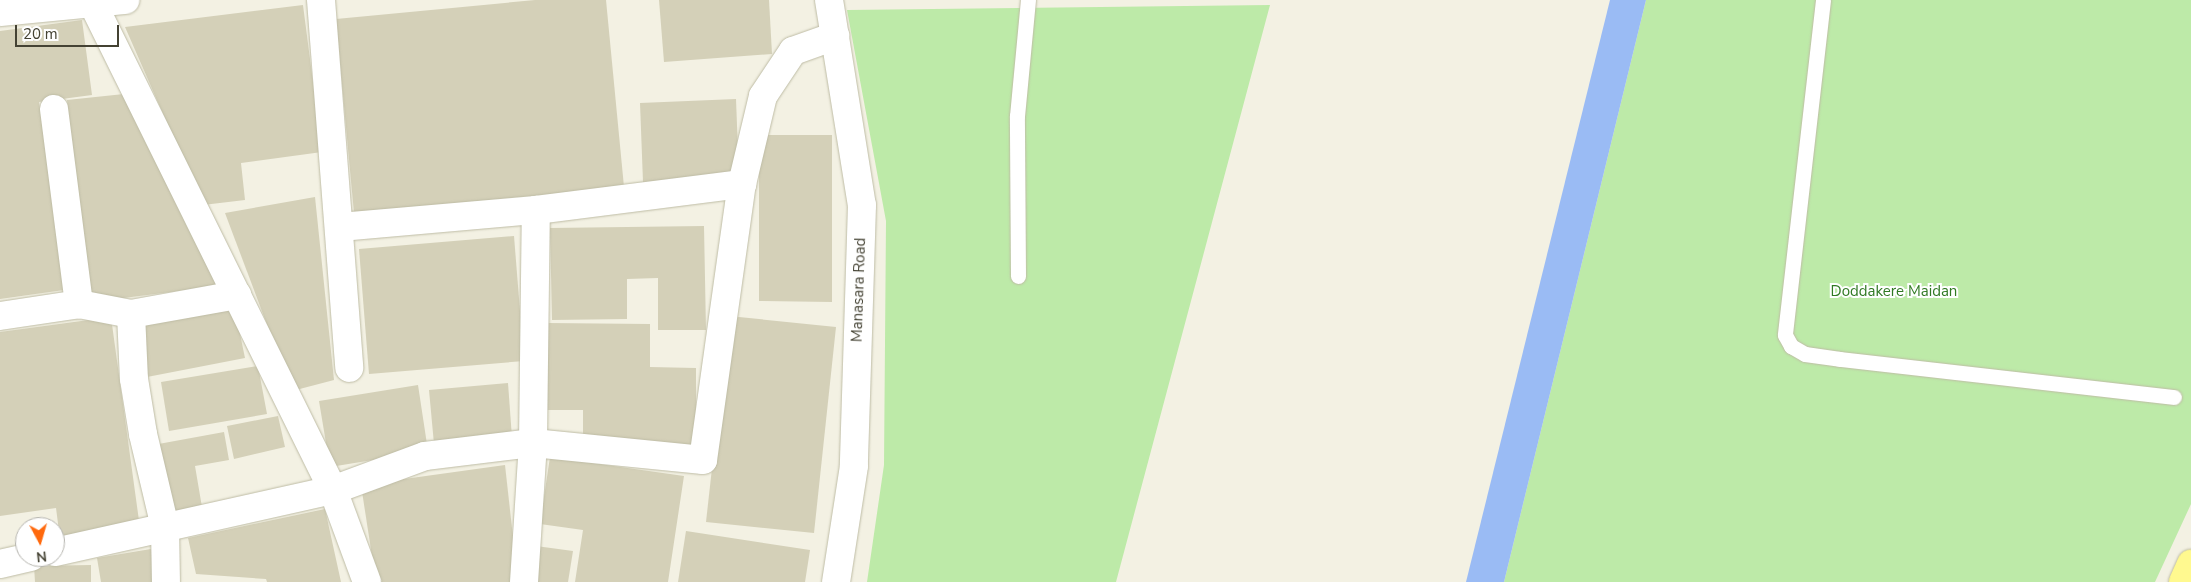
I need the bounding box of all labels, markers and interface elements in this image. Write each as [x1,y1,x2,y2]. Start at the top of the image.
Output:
scale bar [18,15,121,47]
text: 20 m [23,24,58,44]
street label: Manasara Road [848,238,870,342]
park label: Doddakere Maidan [1831,283,1957,301]
north arrow [15,517,65,567]
text: N [35,546,48,566]

